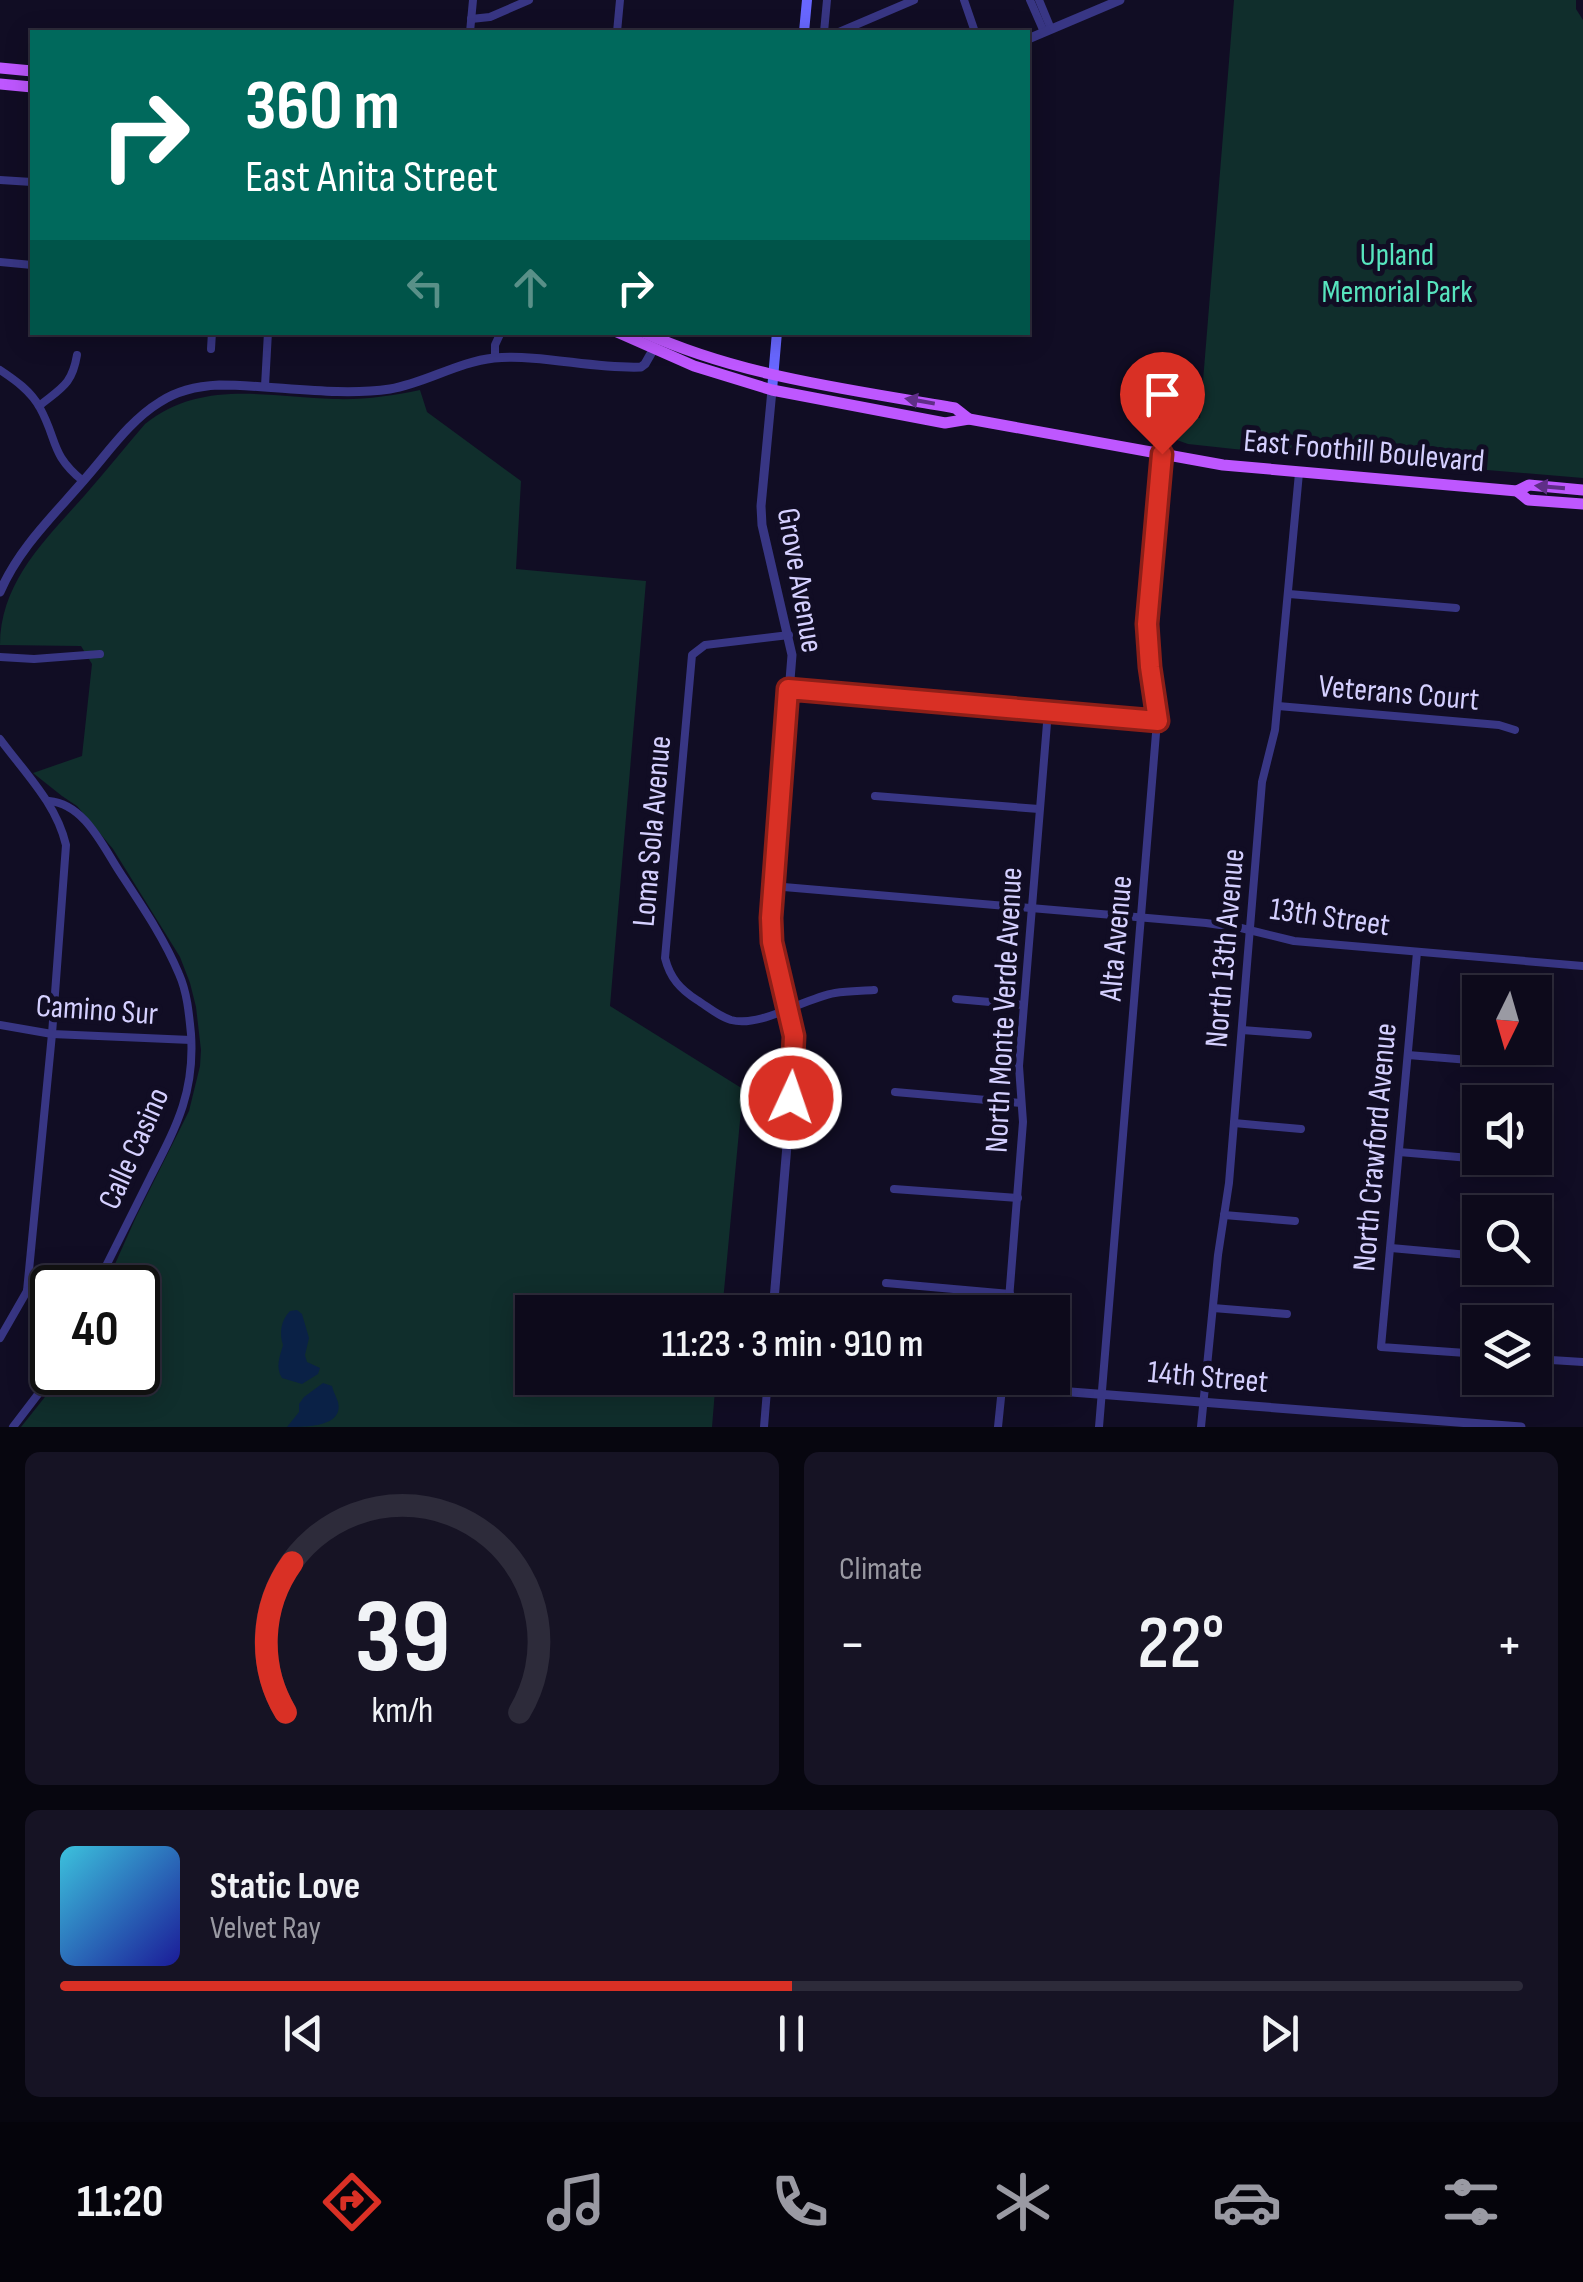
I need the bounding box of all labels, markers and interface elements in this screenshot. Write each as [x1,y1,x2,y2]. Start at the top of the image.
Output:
text: 360 m [245,65,400,149]
icon: right [80,70,210,200]
text: East Anita Street [245,150,498,205]
park label: Upland Memorial Park [1321,236,1473,312]
icon: left [398,260,453,315]
icon: ahead [503,260,558,315]
icon: right [608,260,663,315]
pin [1120,352,1205,455]
icon: arrive [1135,367,1190,422]
one-way arrow [904,393,935,408]
street label: East Foothill Boulevard [1242,422,1486,481]
one-way arrow [1533,479,1565,495]
street label: Grove Avenue [768,505,831,656]
street label: Veterans Court [1317,667,1481,720]
street label: Loma Sola Avenue [625,734,680,928]
street label: North 13th Avenue [1197,847,1254,1049]
street label: North Monte Verde Avenue [978,866,1031,1154]
street label: Alta Avenue [1092,874,1141,1003]
street label: 13th Street [1267,890,1392,945]
north arrow [1462,975,1552,1065]
map controls [1462,975,1552,1395]
street label: Camino Sur [35,987,159,1034]
street label: North Crawford Avenue [1345,1021,1406,1273]
position arrow [739,1046,843,1150]
street label: Calle Casino [90,1082,178,1215]
button: sound [1462,1085,1552,1175]
button: search [1462,1195,1552,1285]
speed limit sign: 40 [30,1265,160,1395]
button: layers [1462,1305,1552,1395]
text: 11:23 · 3 min · 910 m [662,1322,923,1367]
street label: 14th Street [1146,1353,1270,1402]
text: Climate [839,1550,922,1589]
text: 39 [354,1576,450,1701]
text: 22° [1137,1599,1225,1690]
text: − [839,1612,866,1679]
text: + [1496,1612,1523,1679]
text: km/h [371,1690,433,1733]
text: Static Love [210,1864,360,1909]
text: Velvet Ray [210,1909,321,1948]
icon: previous [276,2006,331,2061]
icon: pause [764,2006,819,2061]
icon: next [1252,2006,1307,2061]
icon: directions [317,2167,387,2237]
icon: music [541,2167,611,2237]
icon: phone [765,2167,835,2237]
icon: climate [988,2167,1058,2237]
icon: car [1212,2167,1282,2237]
icon: filters [1436,2167,1506,2237]
text: 11:20 [77,2175,163,2230]

